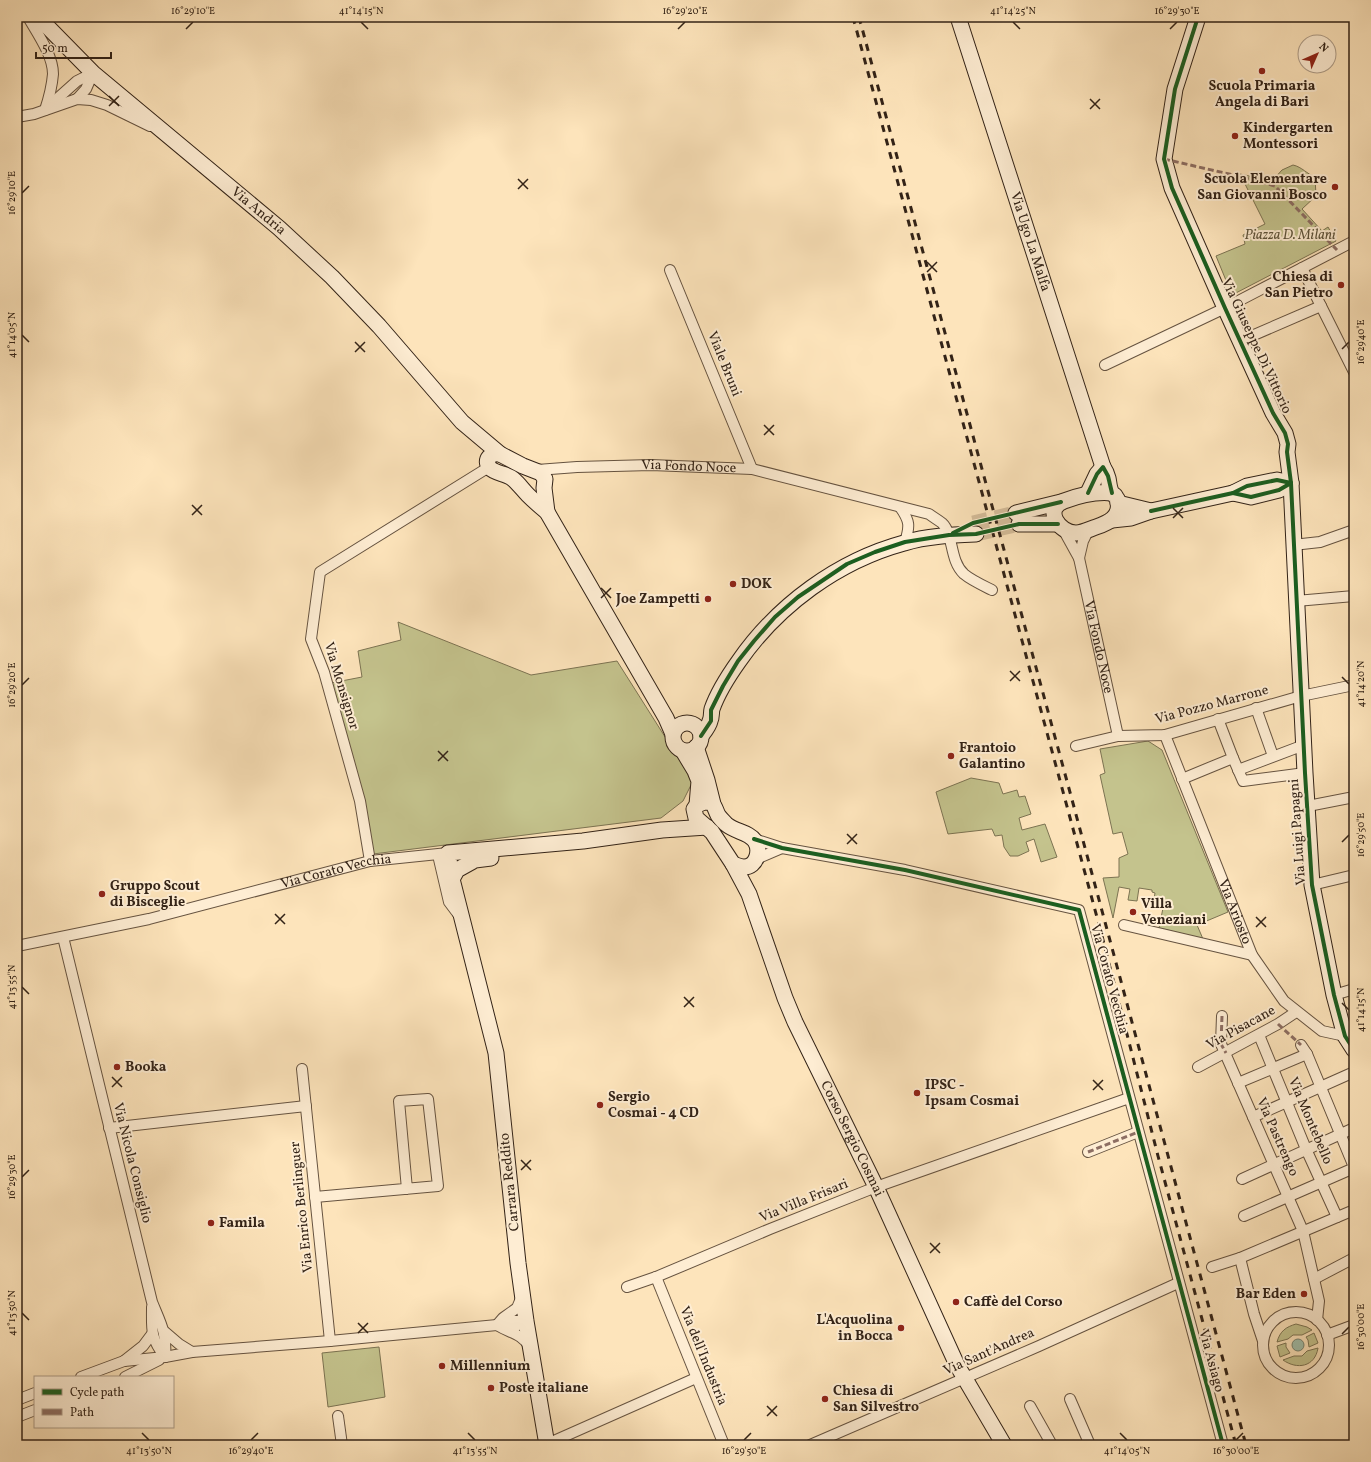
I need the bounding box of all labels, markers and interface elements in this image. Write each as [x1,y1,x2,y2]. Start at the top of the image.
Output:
text: 16°29'10"E [171,4,215,18]
text: 41°14'15"N [339,4,384,18]
text: 16°29'20"E [662,4,708,18]
text: 41°14'25"N [990,4,1037,18]
text: 16°29'30"E [1155,4,1200,18]
scale bar [36,34,111,60]
north arrow [1297,34,1337,74]
text: N [1315,40,1331,56]
text: 50 m [42,41,68,57]
marker: Scuola Primaria Angela di Bari [1257,66,1267,76]
place label: Scuola Primaria Angela di Bari [1209,77,1316,112]
place label: Kindergarten Montessori [1243,119,1333,154]
marker: Kindergarten Montessori [1230,131,1240,141]
place label: Scuola Elementare San Giovanni Bosco [1197,170,1327,205]
text: 16°29'10"E [5,171,19,215]
marker: Scuola Elementare San Giovanni Bosco [1330,182,1340,192]
street label: Via Andria [227,183,290,239]
street label: Via Ugo La Malfa [1005,189,1055,294]
park label: Piazza D. Milani [1245,226,1336,245]
place label: Chiesa di San Pietro [1265,268,1333,303]
street label: Via Giuseppe Di Vittorio [1216,275,1296,417]
marker: Chiesa di San Pietro [1336,280,1346,290]
text: 41°14'05"N [5,311,19,358]
text: 16°29'40"E [1354,319,1368,365]
street label: Viale Bruni [702,329,746,399]
street label: Via Fondo Noce [641,455,737,478]
place label: DOK [741,575,772,594]
marker: DOK [728,579,738,589]
place label: Joe Zampetti [615,590,700,609]
marker: Joe Zampetti [703,594,713,604]
street label: Via Fondo Noce [1079,599,1118,696]
street label: Via Monsignor [319,640,363,732]
text: 41°14'20"N [1354,660,1368,707]
text: 16°29'20"E [5,662,19,708]
street label: Via Pozzo Marrone [1153,681,1271,729]
place label: Frantoio Galantino [959,739,1025,774]
marker: Frantoio Galantino [946,751,956,761]
street label: Via Luigi Papagni [1285,778,1311,886]
text: 16°29'50"E [1354,813,1368,857]
street label: Via Corato Vecchia [279,849,392,894]
street label: Via Ariosto [1213,876,1256,947]
place label: Gruppo Scout di Bisceglie [110,877,200,912]
marker: Gruppo Scout di Bisceglie [97,889,107,899]
place label: Villa Veneziani [1141,895,1207,930]
marker: Villa Veneziani [1128,907,1138,917]
street label: Via Corato Vecchia [1085,922,1133,1036]
text: 41°13'55"N [5,964,19,1010]
text: 41°14'15"N [1354,987,1368,1032]
street label: Via Pisacane [1203,1001,1279,1055]
place label: Booka [125,1058,167,1077]
marker: Booka [112,1062,122,1072]
street label: Via Montebello [1283,1074,1337,1168]
place label: IPSC - Ipsam Cosmai [925,1076,1019,1111]
street label: Corso Sergio Cosmai [816,1078,889,1200]
place label: Sergio Cosmai - 4 CD [608,1088,699,1123]
marker: IPSC - Ipsam Cosmai [912,1088,922,1098]
street label: Via Pastrengo [1251,1095,1303,1179]
marker: Sergio Cosmai - 4 CD [595,1100,605,1110]
street label: Via Nicola Consiglio [108,1101,156,1225]
street label: Carrara Reddito [495,1132,525,1232]
street label: Via Enrico Berlinguer [286,1140,318,1274]
text: 16°29'30"E [5,1155,19,1200]
street label: Via Villa Frisari [757,1175,851,1227]
place label: Famila [219,1214,265,1233]
marker: Famila [206,1218,216,1228]
place label: Bar Eden [1236,1285,1296,1304]
text: 41°13'50"N [5,1289,19,1336]
marker: Bar Eden [1299,1289,1309,1299]
place label: Caffè del Corso [964,1293,1062,1312]
marker: Caffè del Corso [951,1297,961,1307]
street label: Via dell'Industria [674,1304,732,1408]
text: 16°30'00"E [1354,1304,1368,1350]
place label: L'Acquolina in Bocca [816,1311,893,1346]
marker: L'Acquolina in Bocca [896,1323,906,1333]
street label: Via Sant'Andrea [940,1323,1038,1381]
street label: Via Asiago [1193,1327,1229,1395]
place label: Millennium [450,1357,531,1376]
marker: Millennium [437,1361,447,1371]
legend [34,1376,174,1428]
place label: Poste italiane [499,1379,589,1398]
place label: Chiesa di San Silvestro [833,1382,919,1417]
marker: Poste italiane [486,1383,496,1393]
text: Cycle path [70,1385,125,1401]
marker: Chiesa di San Silvestro [820,1394,830,1404]
text: Path [70,1405,94,1421]
text: 41°13'50"N [126,1444,173,1458]
text: 16°29'40"E [228,1444,274,1458]
text: 41°13'55"N [452,1444,498,1458]
text: 16°29'50"E [722,1444,766,1458]
text: 41°14'05"N [1104,1444,1151,1458]
text: 16°30'00"E [1213,1444,1259,1458]

